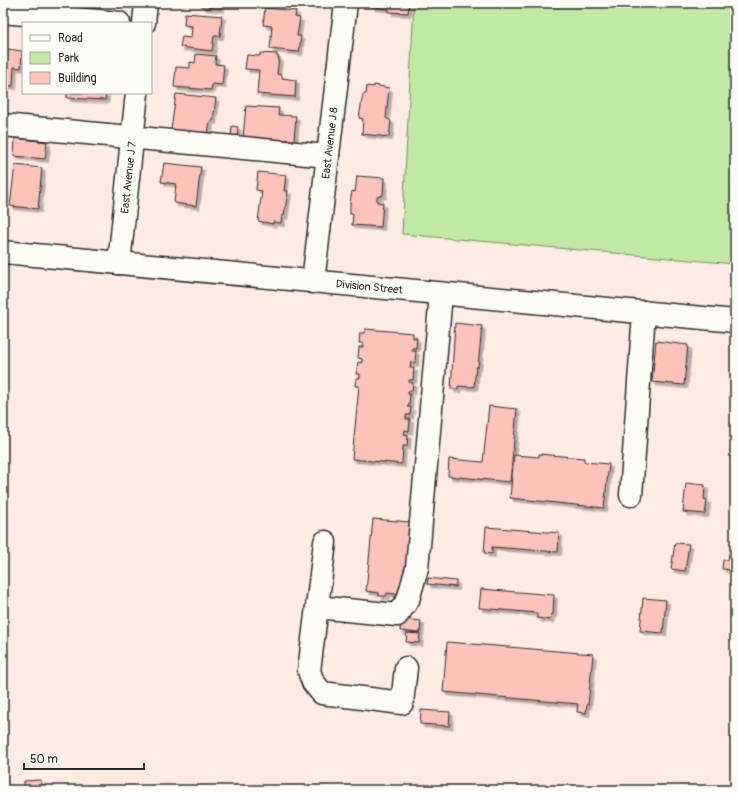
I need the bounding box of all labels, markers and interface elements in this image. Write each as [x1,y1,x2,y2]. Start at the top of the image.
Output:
legend [22,22,152,94]
text: Road [58,31,83,46]
text: Park [58,51,79,66]
text: Building [58,71,97,86]
street label: East Avenue J 8 [319,106,340,180]
street label: East Avenue J 7 [118,141,138,214]
street label: Division Street [335,277,404,296]
scale bar [24,745,144,771]
text: 50 m [30,752,58,767]

